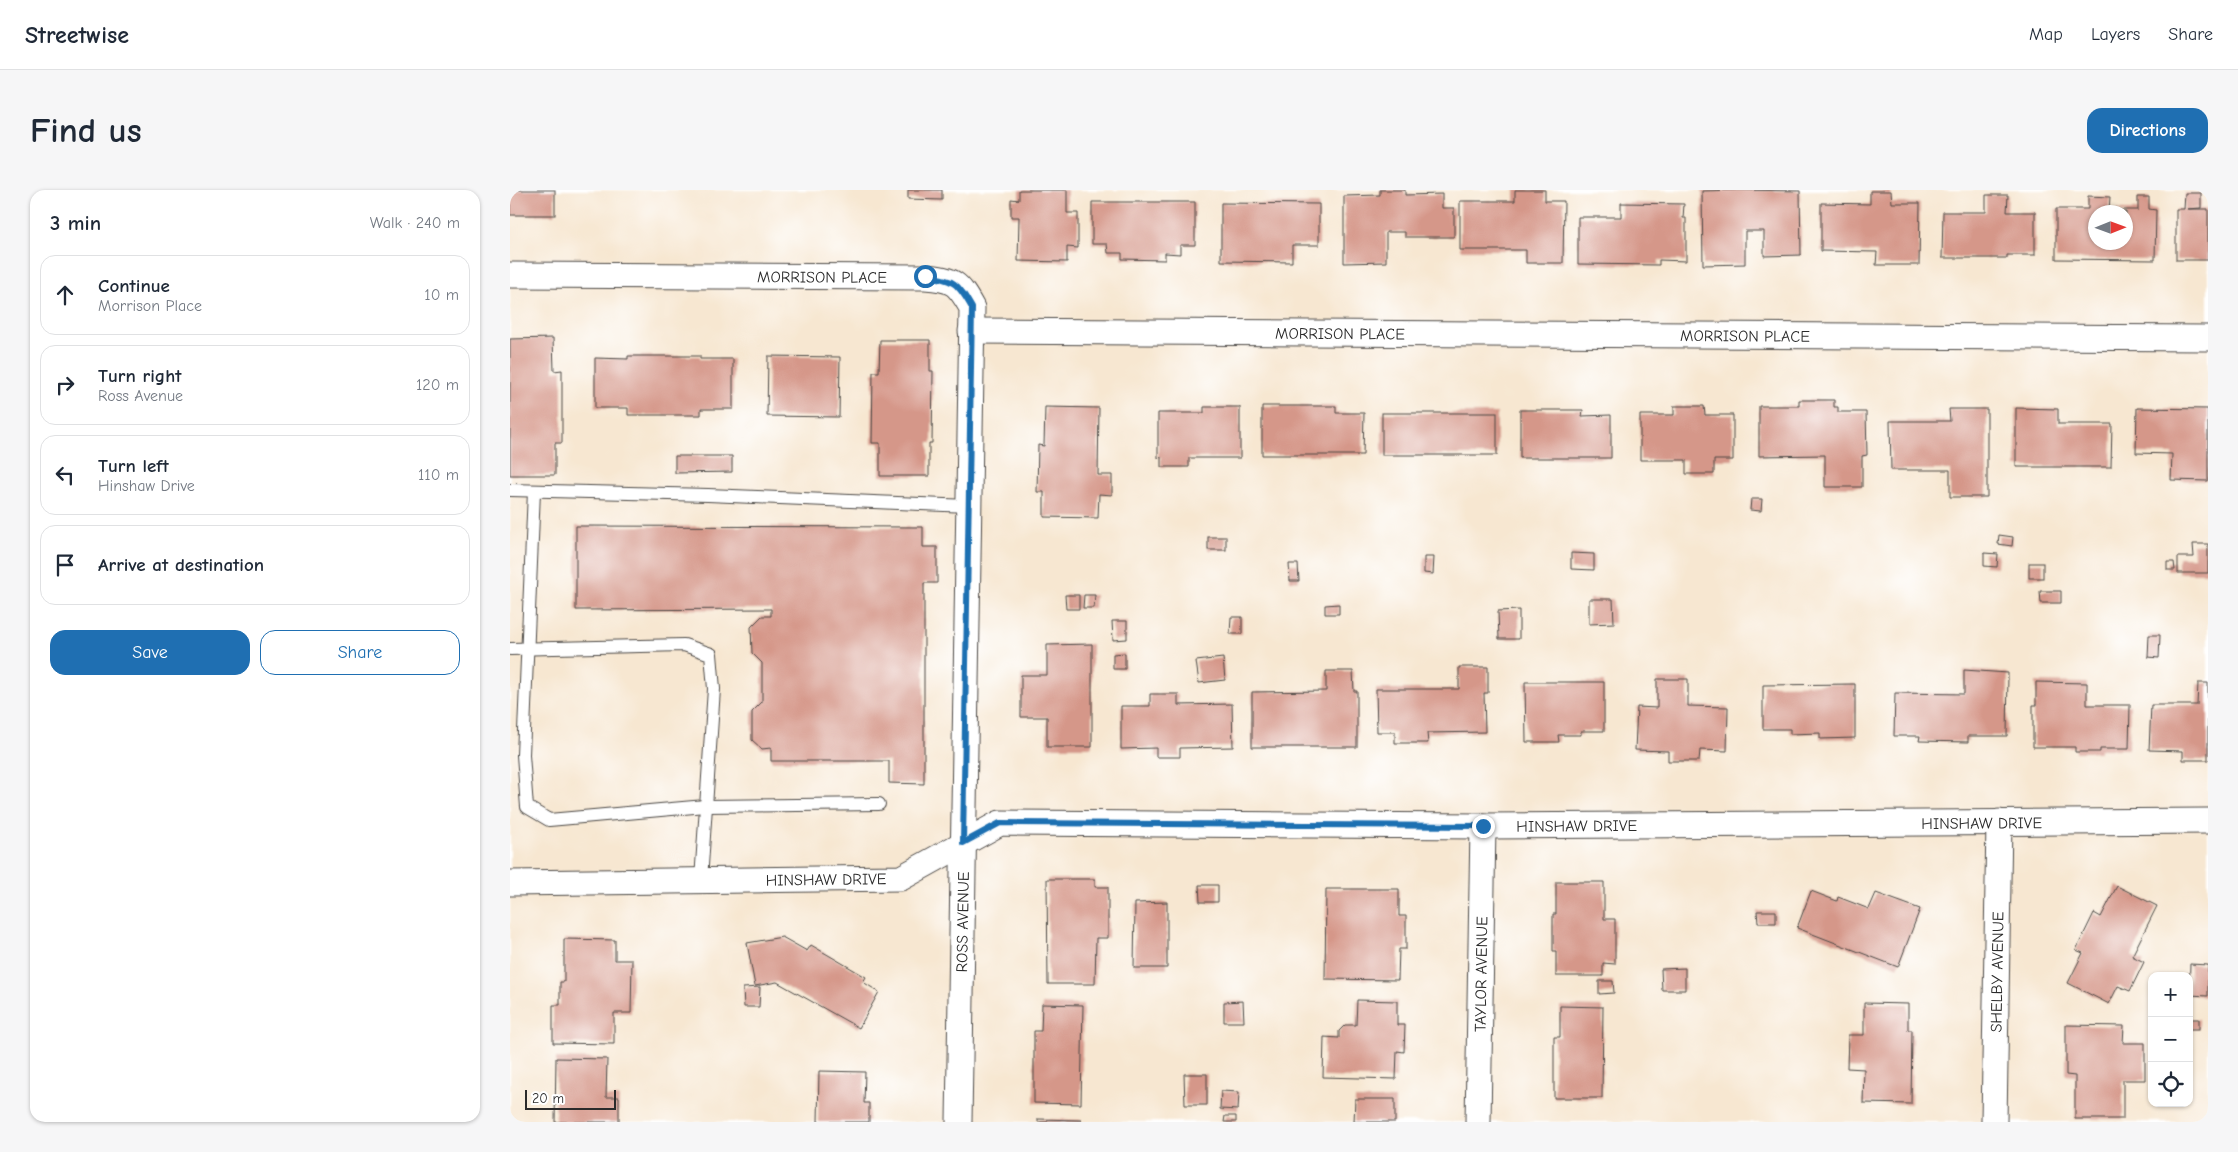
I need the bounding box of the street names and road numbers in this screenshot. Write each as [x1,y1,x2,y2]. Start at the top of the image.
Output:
street label: MORRISON PLACE [757,268,887,287]
street label: MORRISON PLACE [1275,325,1405,343]
street label: MORRISON PLACE [1680,327,1810,346]
street label: HINSHAW DRIVE [1921,814,2042,833]
street label: HINSHAW DRIVE [1516,817,1637,836]
street label: HINSHAW DRIVE [766,870,887,890]
street label: ROSS AVENUE [953,871,973,973]
street label: SHELBY AVENUE [1987,911,2008,1033]
street label: TAYLOR AVENUE [1472,916,1491,1032]

